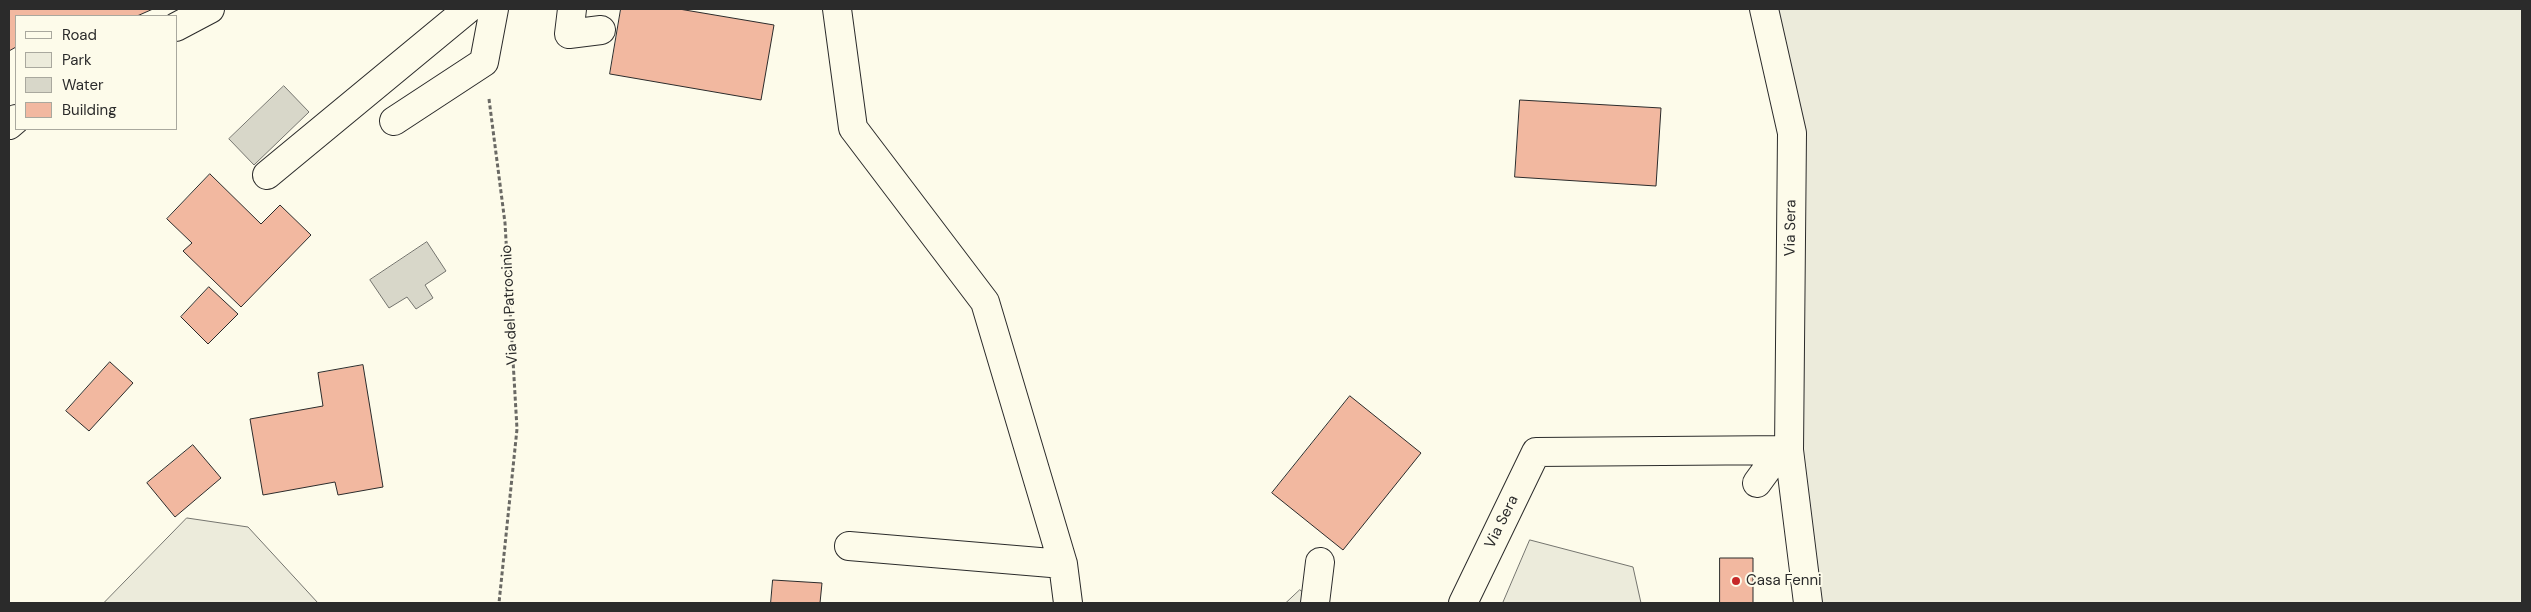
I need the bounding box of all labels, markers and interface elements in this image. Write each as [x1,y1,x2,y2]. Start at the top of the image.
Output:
legend [15,15,178,130]
text: Road [62,25,97,45]
text: Park [62,50,92,70]
text: Water [62,75,103,95]
text: Building [62,100,117,120]
street label: Via Sera [1782,199,1800,257]
street label: Via del Patrocinio [498,244,522,366]
street label: Via Sera [1481,493,1523,551]
place label: Casa Fenni [1746,572,1822,590]
marker: Casa Fenni [1730,575,1742,587]

